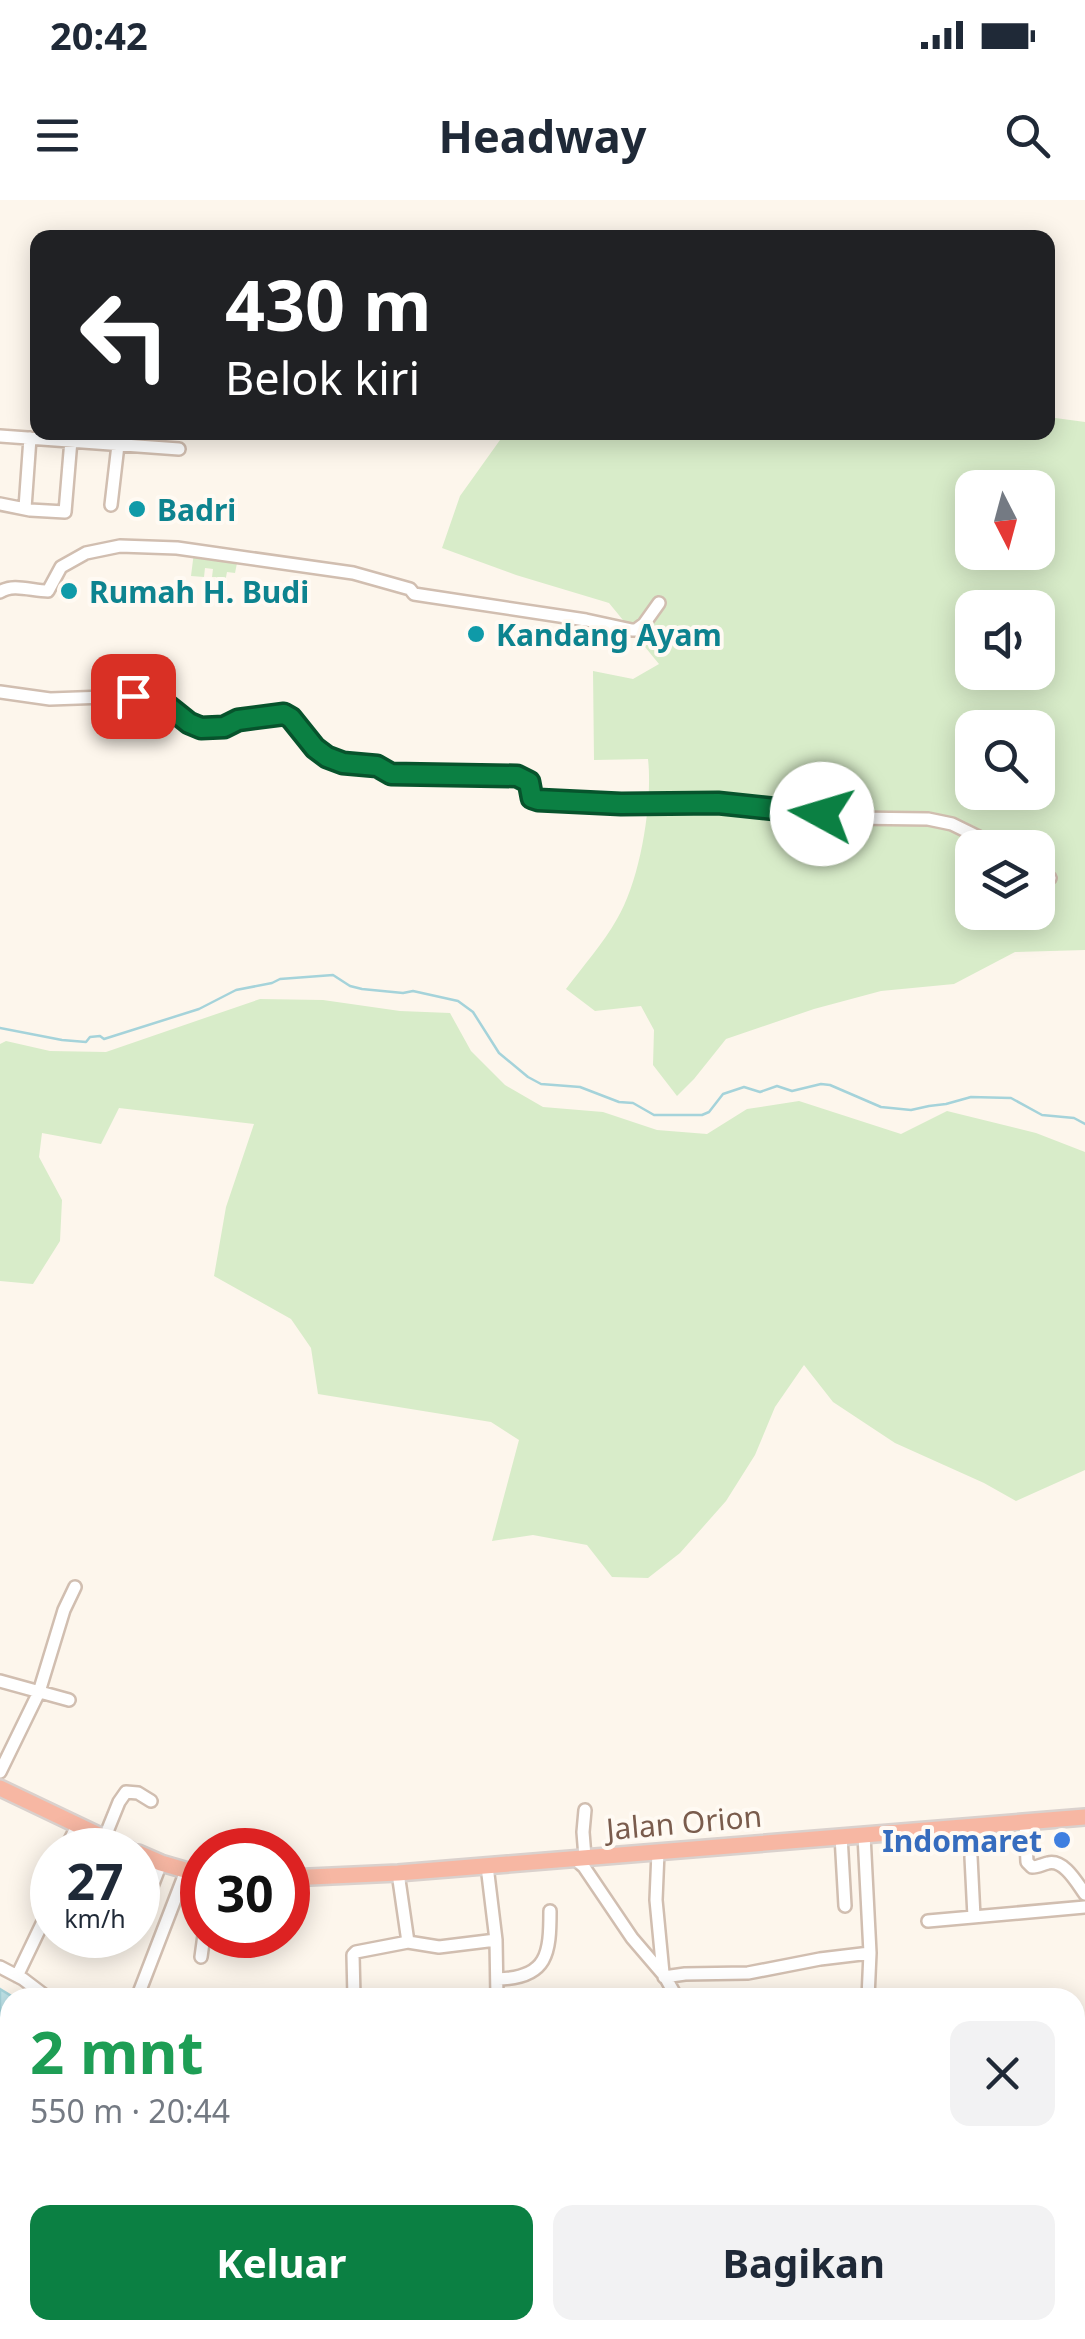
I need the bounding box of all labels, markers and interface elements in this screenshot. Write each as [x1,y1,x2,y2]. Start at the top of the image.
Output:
text: 20:42 [50,9,148,61]
text: Headway [439,105,646,166]
icon: menu [30,108,85,163]
icon: search [1000,108,1055,163]
text: 430 m [225,256,432,352]
icon: left [60,270,190,400]
text: Belok kiri [225,347,420,408]
north arrow [955,470,1055,570]
map controls [955,470,1055,930]
place label: Badri [157,489,236,530]
marker: Badri [126,498,148,520]
place label: Rumah H. Budi [89,571,309,612]
marker: Rumah H. Budi [58,580,80,602]
button: sound [955,590,1055,690]
place label: Kandang Ayam [496,614,722,655]
marker: Kandang Ayam [465,623,487,645]
pin [91,654,176,739]
icon: arrive [106,669,161,724]
button: search [955,710,1055,810]
position arrow [770,762,874,866]
button: layers [955,830,1055,930]
street label: Jalan Orion [601,1795,764,1849]
place label: Indomaret [882,1820,1042,1861]
speed limit sign: 30 [180,1828,310,1958]
marker: Indomaret [1051,1829,1073,1851]
text: 27 [66,1847,124,1915]
text: km/h [64,1901,126,1935]
text: 2 mnt [30,2010,203,2092]
button: close [950,2021,1055,2126]
text: 550 m · 20:44 [30,2089,230,2132]
button: Keluar [30,2205,533,2320]
button: Bagikan [553,2205,1055,2320]

